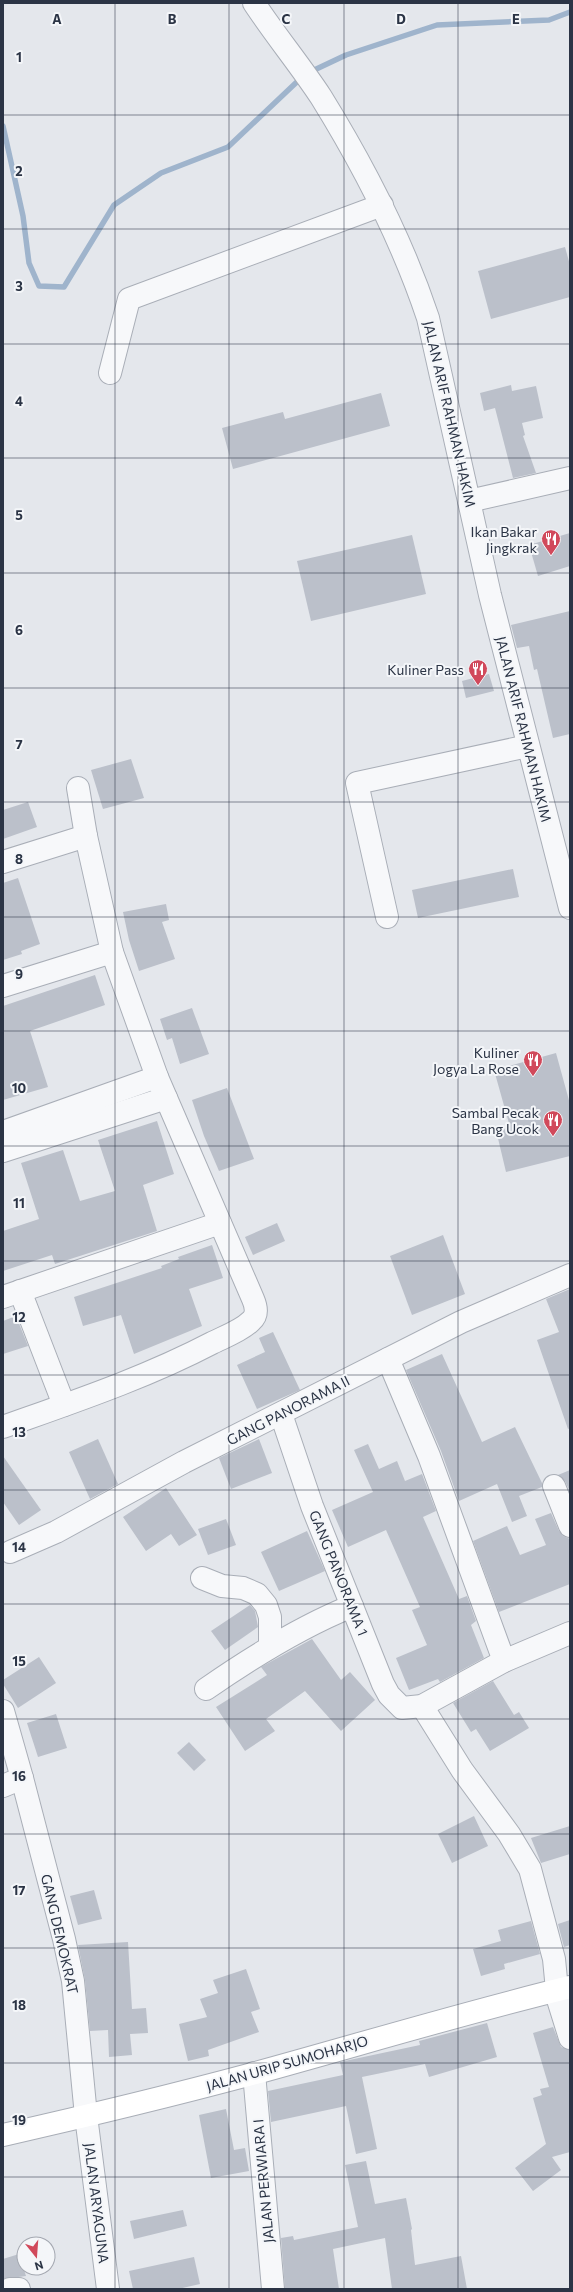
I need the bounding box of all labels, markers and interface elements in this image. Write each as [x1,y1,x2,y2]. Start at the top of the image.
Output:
text: A [52,11,62,27]
text: B [168,11,177,27]
text: C [282,11,291,27]
text: D [396,11,406,27]
text: E [512,11,520,27]
text: 1 [16,49,22,65]
text: 2 [15,163,23,179]
text: 3 [15,278,23,294]
street label: JALAN ARIF RAHMAN HAKIM [420,319,480,509]
text: 4 [15,393,23,409]
text: 5 [15,507,23,523]
place label: Ikan Bakar Jingkrak [471,523,537,556]
restaurant icon: Ikan Bakar Jingkrak [540,528,562,556]
text: 6 [15,622,23,638]
street label: JALAN ARIF RAHMAN HAKIM [493,634,555,824]
restaurant icon: Kuliner Pass [467,658,489,686]
place label: Kuliner Pass [387,661,464,678]
text: 7 [15,736,23,752]
text: 8 [15,851,23,867]
text: 9 [15,966,23,982]
place label: Kuliner Jogya La Rose [433,1044,519,1077]
restaurant icon: Kuliner Jogya La Rose [522,1049,544,1077]
text: 10 [12,1080,27,1096]
place label: Sambal Pecak Bang Ucok [452,1104,539,1137]
restaurant icon: Sambal Pecak Bang Ucok [542,1109,564,1137]
text: 11 [13,1195,25,1211]
text: 12 [12,1309,26,1325]
street label: GANG PANORAMA II [224,1372,352,1448]
text: 13 [12,1424,26,1440]
street label: GANG PANORAMA 1 [306,1508,372,1638]
text: 14 [12,1539,26,1555]
text: 15 [12,1653,26,1669]
text: 16 [12,1768,26,1784]
street label: GANG DEMOKRAT [38,1872,82,1996]
text: 17 [12,1882,26,1898]
text: 18 [12,1997,26,2013]
street label: JALAN URIP SUMOHARJO [204,2032,370,2094]
text: 19 [12,2112,26,2128]
street label: JALAN PERWIARA I [249,2118,277,2244]
street label: JALAN ARYAGUNA [81,2142,113,2264]
north arrow [16,2236,56,2276]
text: N [33,2259,45,2273]

